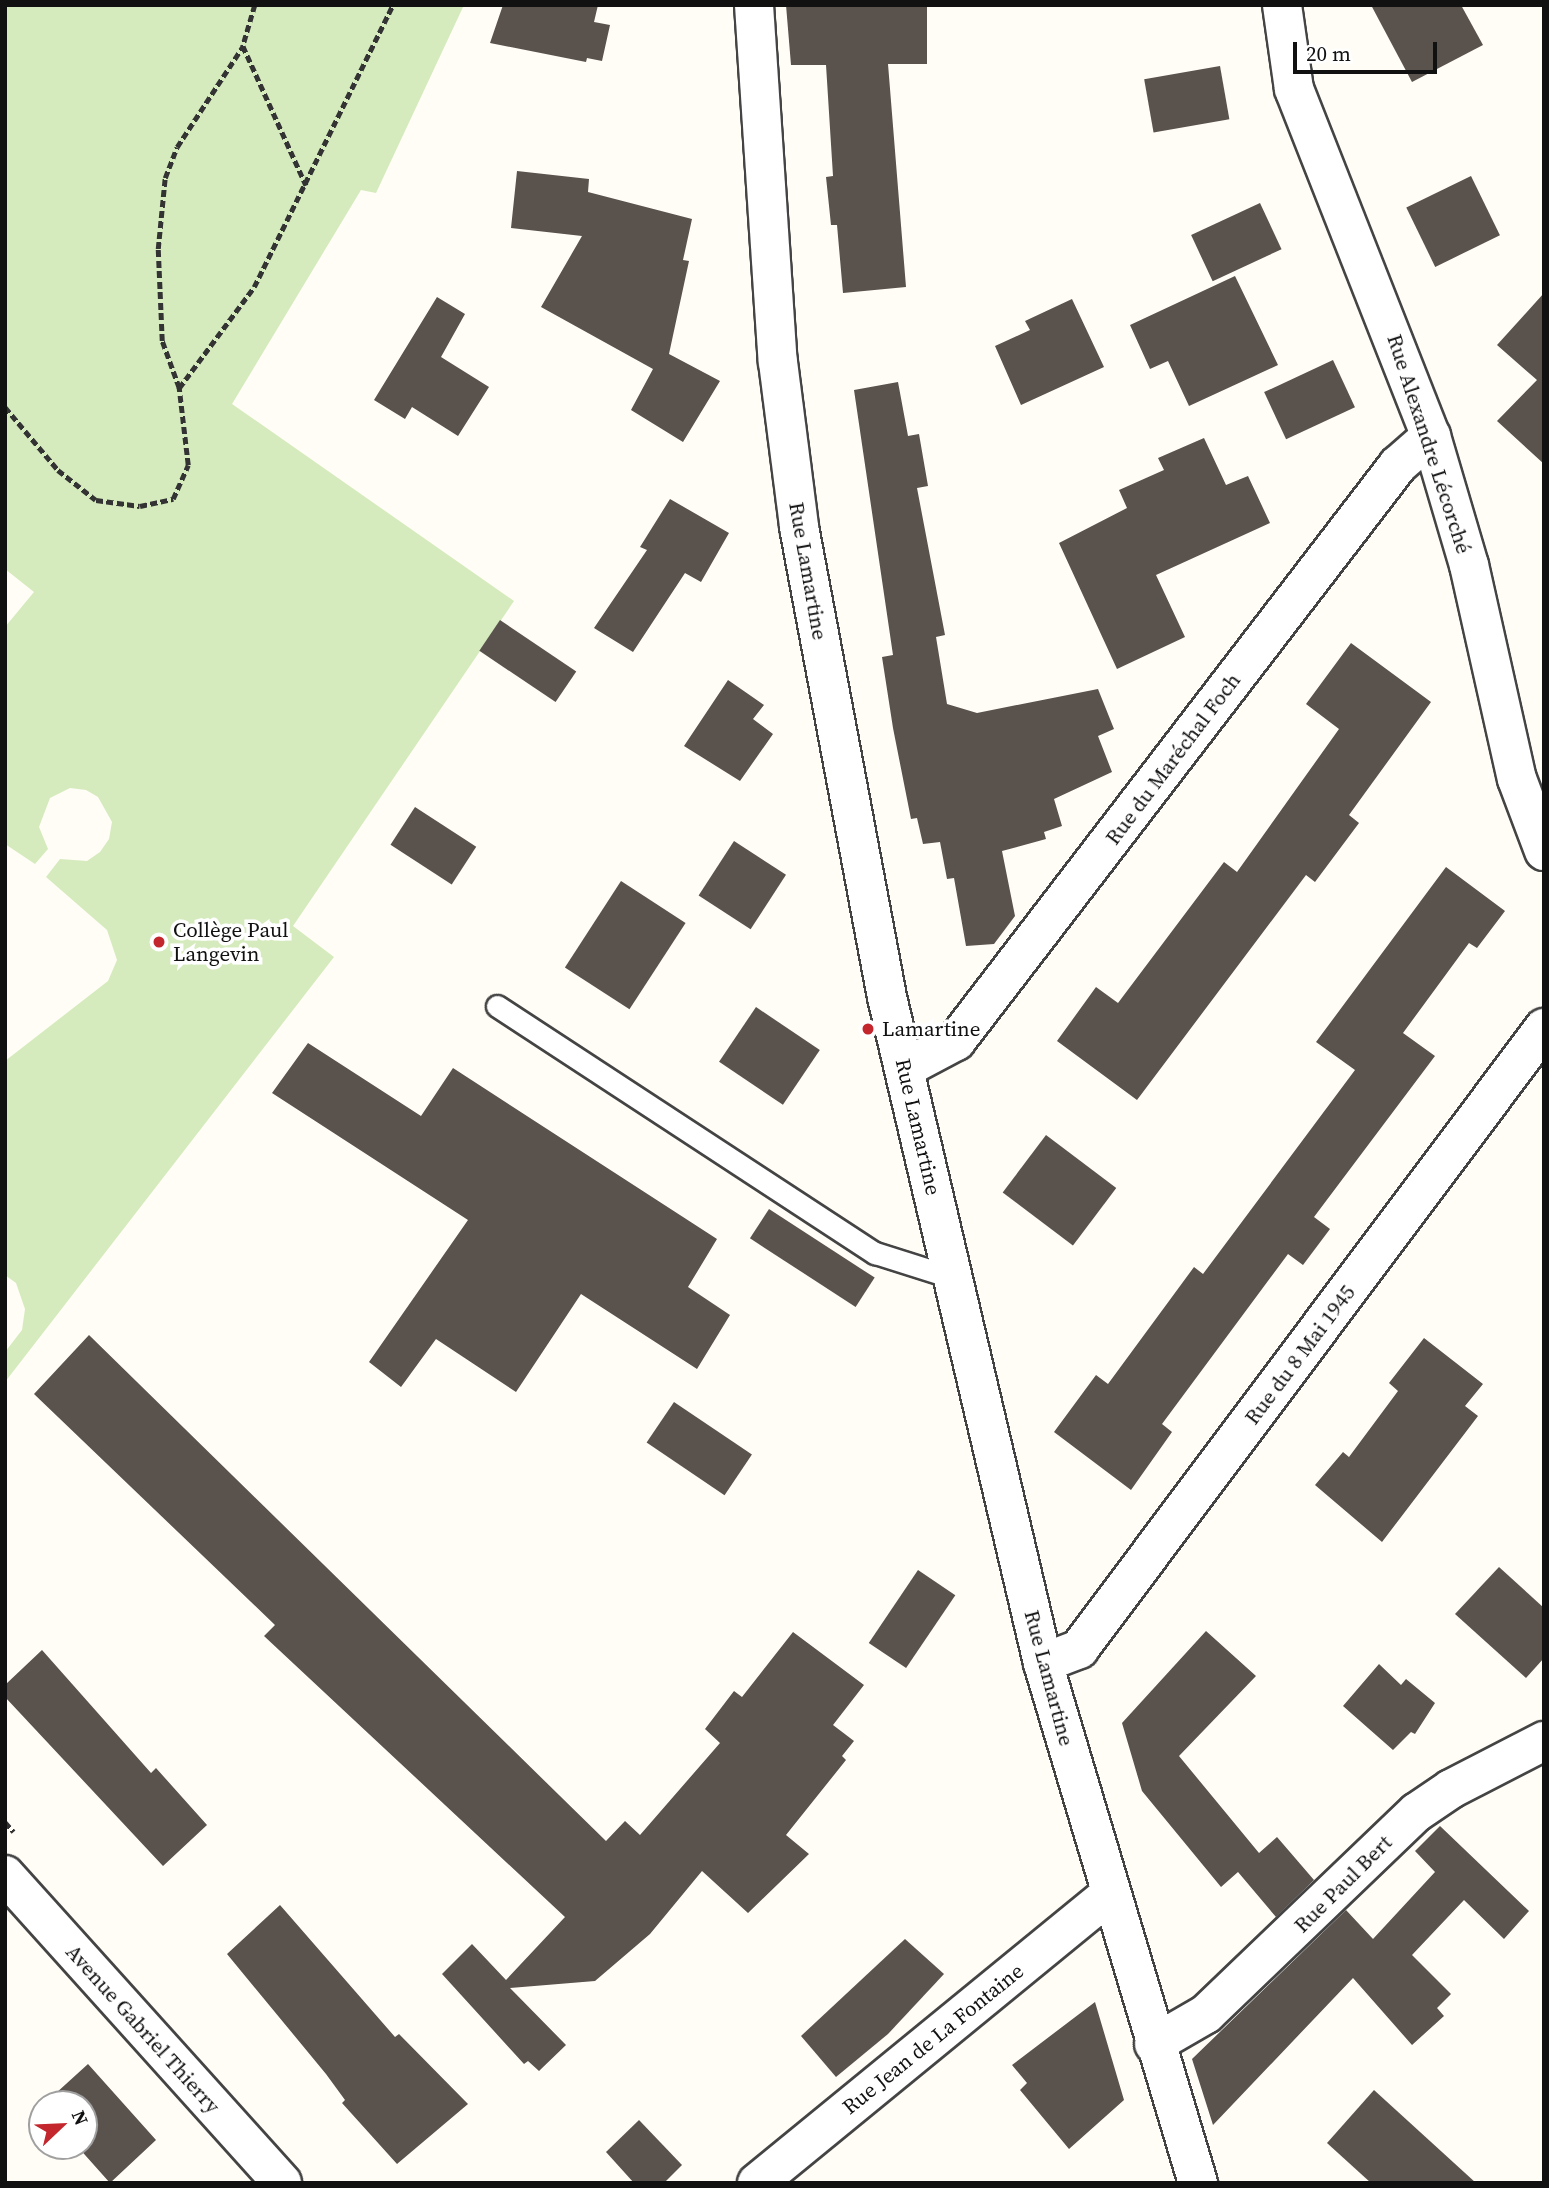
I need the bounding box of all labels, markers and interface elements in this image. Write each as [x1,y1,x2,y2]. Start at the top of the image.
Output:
scale bar [1297,28,1440,72]
text: 20 m [1306,39,1351,68]
street label: Rue Alexandre Lécorché [1382,331,1476,557]
street label: Rue Lamartine [783,500,833,642]
street label: Rue du Maréchal Foch [1100,668,1246,850]
place label: Collège Paul Langevin [173,917,289,967]
marker: Collège Paul Langevin [151,934,167,950]
place label: Lamartine [882,1016,980,1042]
marker: Lamartine [860,1021,876,1037]
street label: Rue Lamartine [890,1056,946,1198]
street label: Rue du 8 Mai 1945 [1239,1280,1361,1430]
street label: Rue Lamartine [1019,1607,1079,1749]
street label: Rue Paul Bert [1289,1830,1397,1938]
street label: Avenue Gabriel Thierry [60,1939,226,2119]
street label: Rue Jean de La Fontaine [837,1958,1029,2120]
north arrow [28,2090,98,2160]
text: N [66,2106,95,2129]

